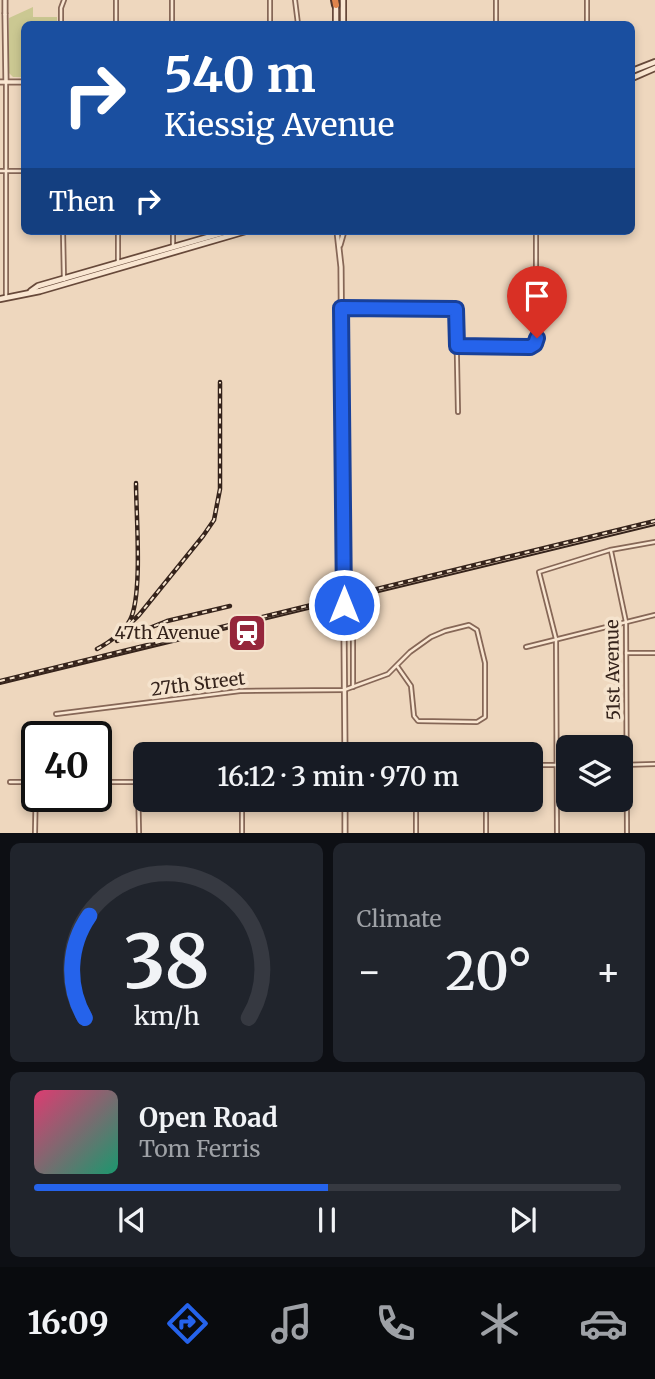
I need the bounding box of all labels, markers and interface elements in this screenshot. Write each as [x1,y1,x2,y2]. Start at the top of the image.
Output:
text: 540 m [164,44,316,105]
icon: right [49,49,140,140]
text: Kiessig Avenue [164,105,394,145]
icon: right [129,182,167,220]
text: Then [49,185,115,218]
pin [507,266,567,338]
icon: arrive [518,277,556,315]
position arrow [307,568,381,642]
station icon: 47th Avenue [226,612,268,654]
street label: 51st Avenue [600,619,625,721]
place label: 47th Avenue [114,621,220,644]
street label: 27th Street [150,666,246,701]
speed limit sign: 40 [21,721,112,812]
map controls [556,735,633,812]
button: layers [556,735,633,812]
text: 16:12 · 3 min · 970 m [217,760,459,793]
text: Climate [357,904,442,933]
text: 38 [123,917,209,1009]
text: 20° [445,939,532,1004]
text: − [357,948,382,995]
text: + [596,948,621,995]
text: km/h [133,1000,199,1032]
text: Open Road [139,1101,278,1134]
text: Tom Ferris [139,1134,261,1163]
icon: previous [113,1201,151,1239]
icon: pause [308,1201,346,1239]
icon: next [504,1201,542,1239]
icon: directions [163,1299,212,1348]
icon: music [267,1299,316,1348]
icon: phone [371,1299,420,1348]
icon: climate [475,1299,524,1348]
icon: car [579,1299,628,1348]
text: 16:09 [27,1303,109,1343]

